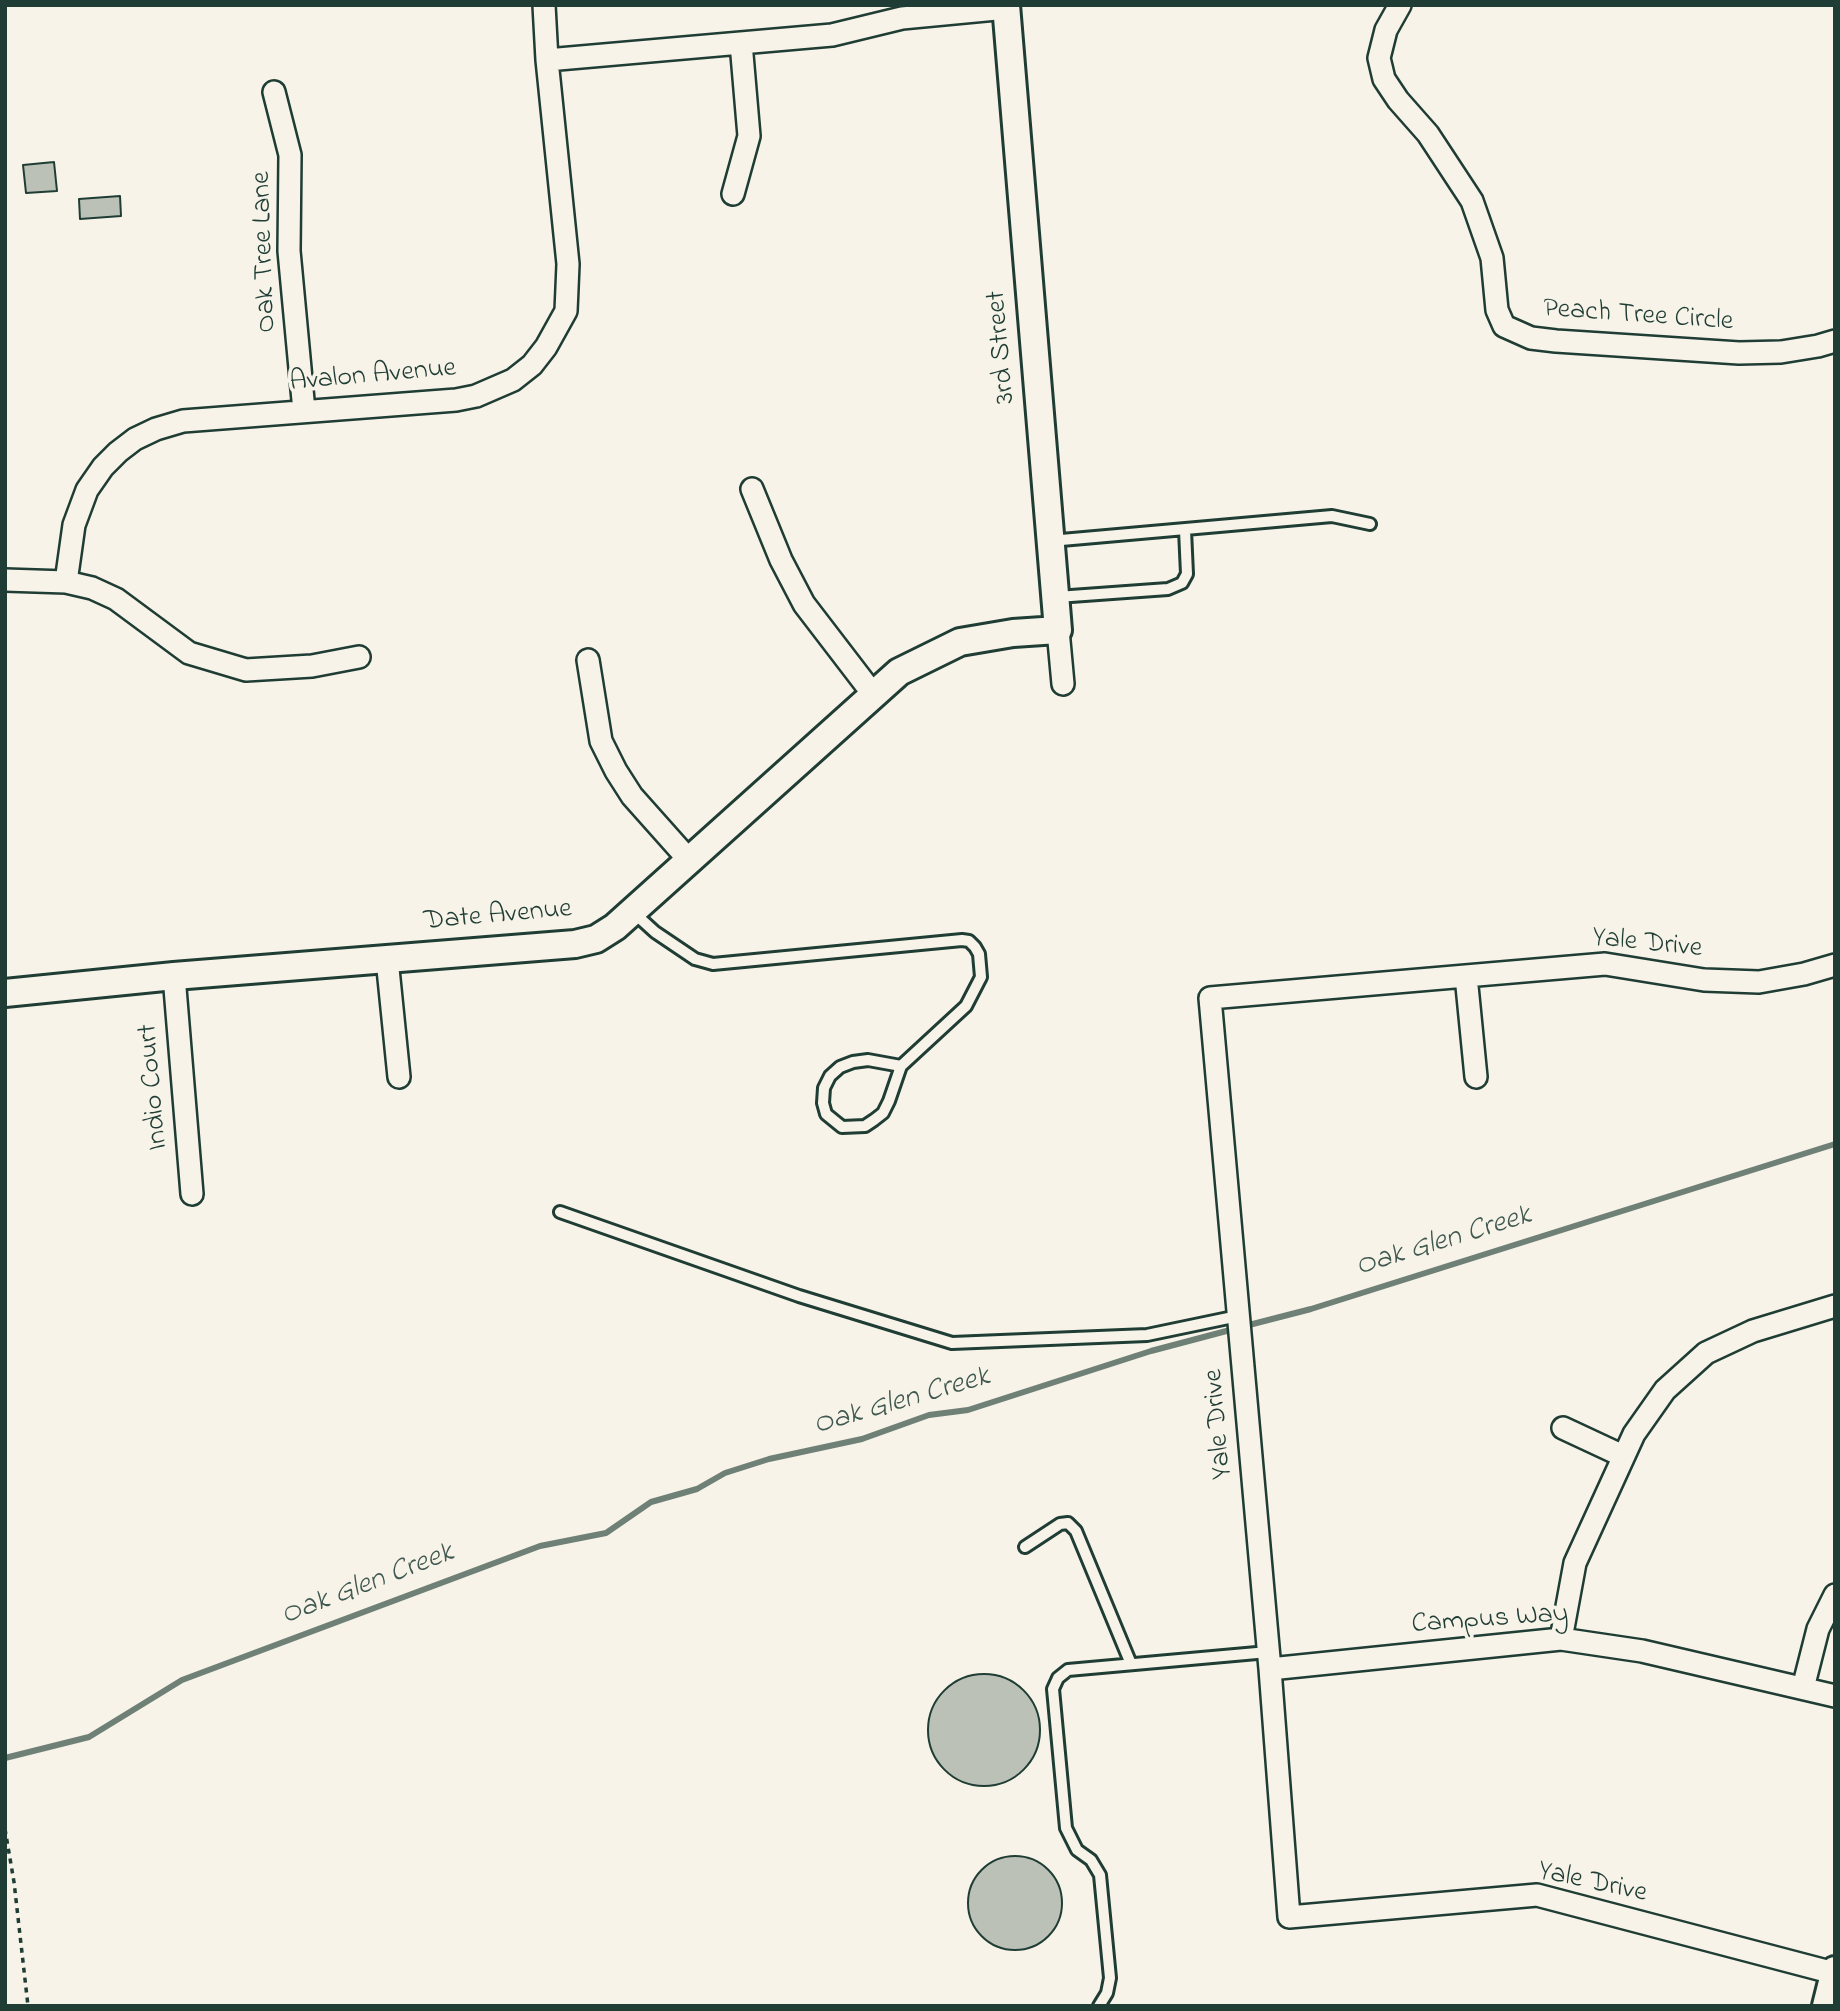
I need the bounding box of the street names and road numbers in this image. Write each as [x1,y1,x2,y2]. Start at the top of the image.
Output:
street label: Oak Tree Lane [246,171,286,333]
street label: 3rd Street [981,289,1025,405]
street label: Peach Tree Circle [1542,294,1734,340]
street label: Avalon Avenue [288,353,458,401]
street label: Date Avenue [423,894,573,940]
street label: Yale Drive [1590,923,1704,967]
street label: Indio Court [133,1022,177,1152]
street label: Yale Drive [1198,1367,1242,1481]
street label: Campus Way [1411,1599,1569,1643]
street label: Yale Drive [1534,1856,1650,1912]

